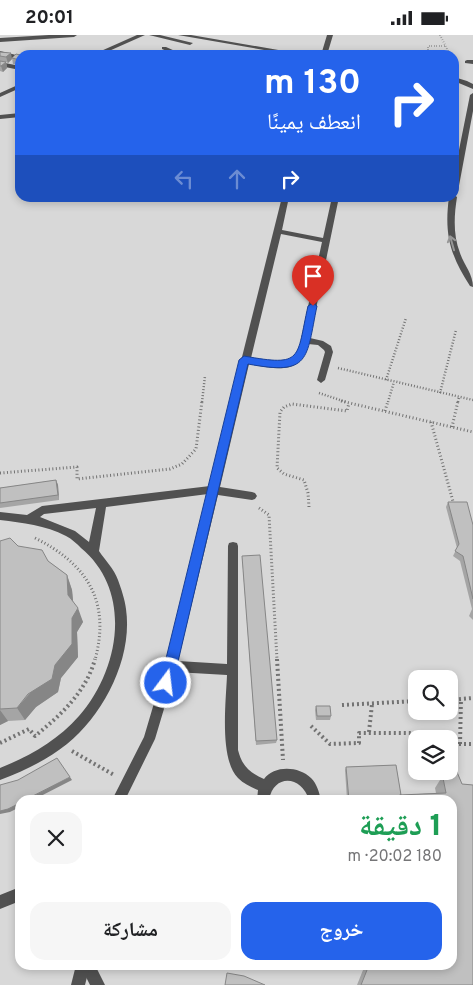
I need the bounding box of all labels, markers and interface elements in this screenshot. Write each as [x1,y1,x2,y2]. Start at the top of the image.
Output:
text: 20:01 [25,6,74,30]
text: 130 m [264,62,361,106]
icon: right [379,70,444,135]
text: انعطف يمينًا [267,110,361,137]
icon: left [170,165,198,193]
icon: ahead [223,165,251,193]
icon: right [276,165,304,193]
one-way arrow [447,235,457,251]
pin [292,255,334,306]
icon: arrive [299,262,327,290]
position arrow [139,656,191,708]
map controls [408,670,458,780]
button: search [408,670,458,720]
button: layers [408,730,458,780]
text: 1 دقيقة [359,809,442,846]
button: close [30,812,82,864]
text: 180 m · 20:02 [348,847,442,867]
button: مشاركة [30,902,231,960]
button: خروج [241,902,442,960]

